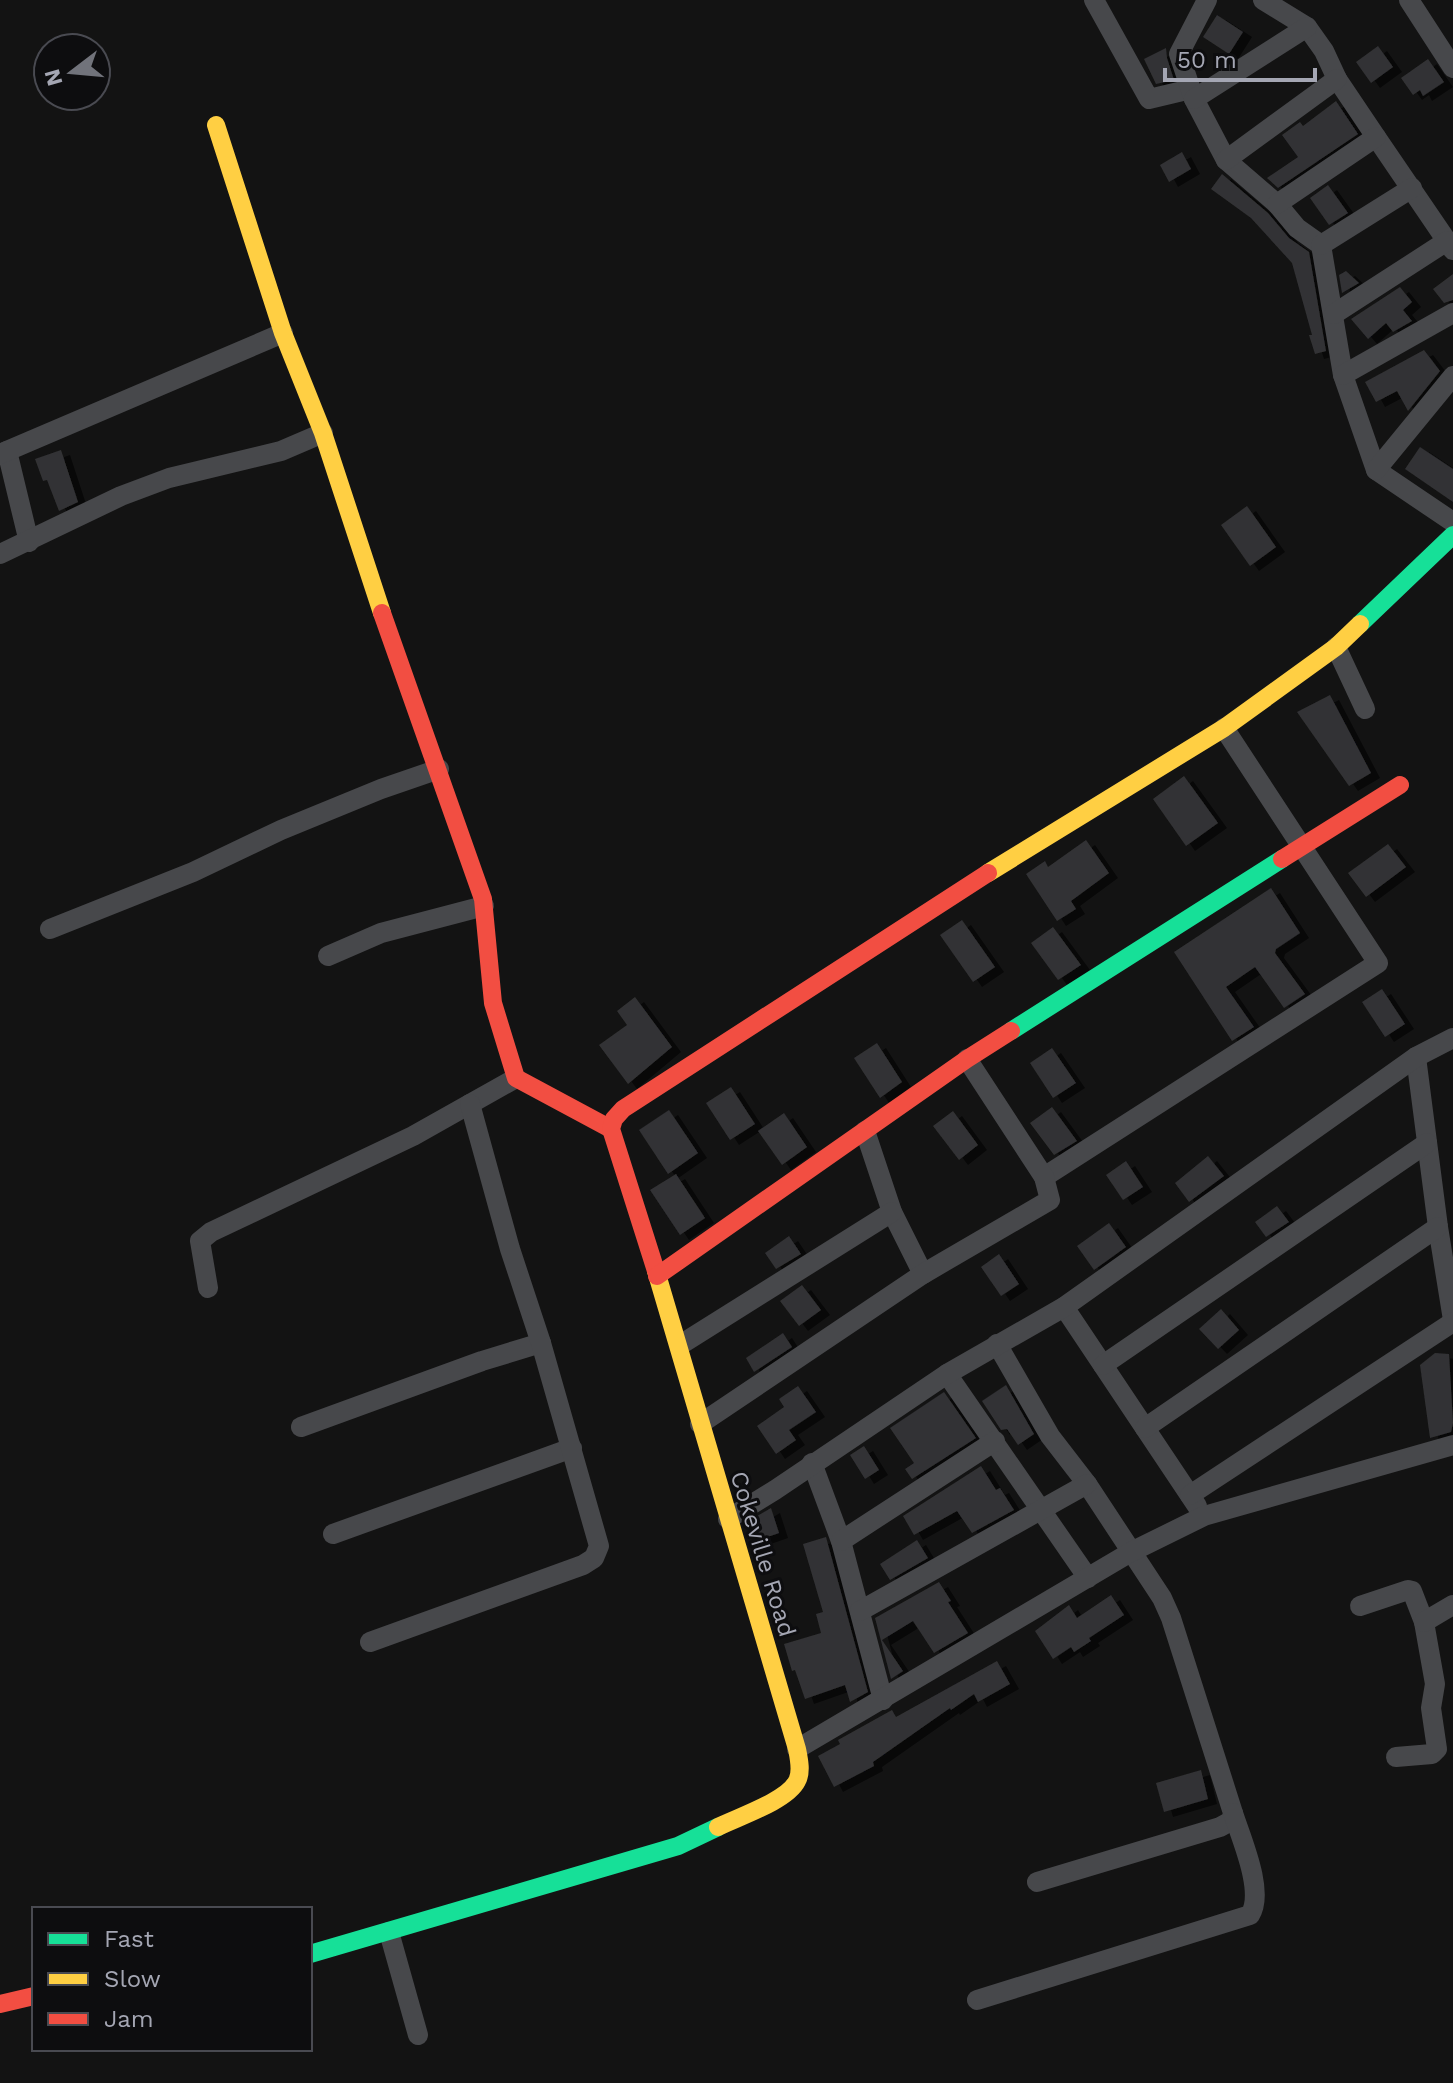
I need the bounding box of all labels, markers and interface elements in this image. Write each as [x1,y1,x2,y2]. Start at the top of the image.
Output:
north arrow [32,32,112,112]
scale bar [1165,32,1315,82]
text: 50 m [1177,46,1237,74]
text: N [39,66,68,89]
street label: Cokeville Road [725,1468,801,1640]
legend [32,1907,312,2051]
text: Fast [104,1925,154,1953]
text: Slow [104,1965,161,1993]
text: Jam [104,2005,154,2033]

